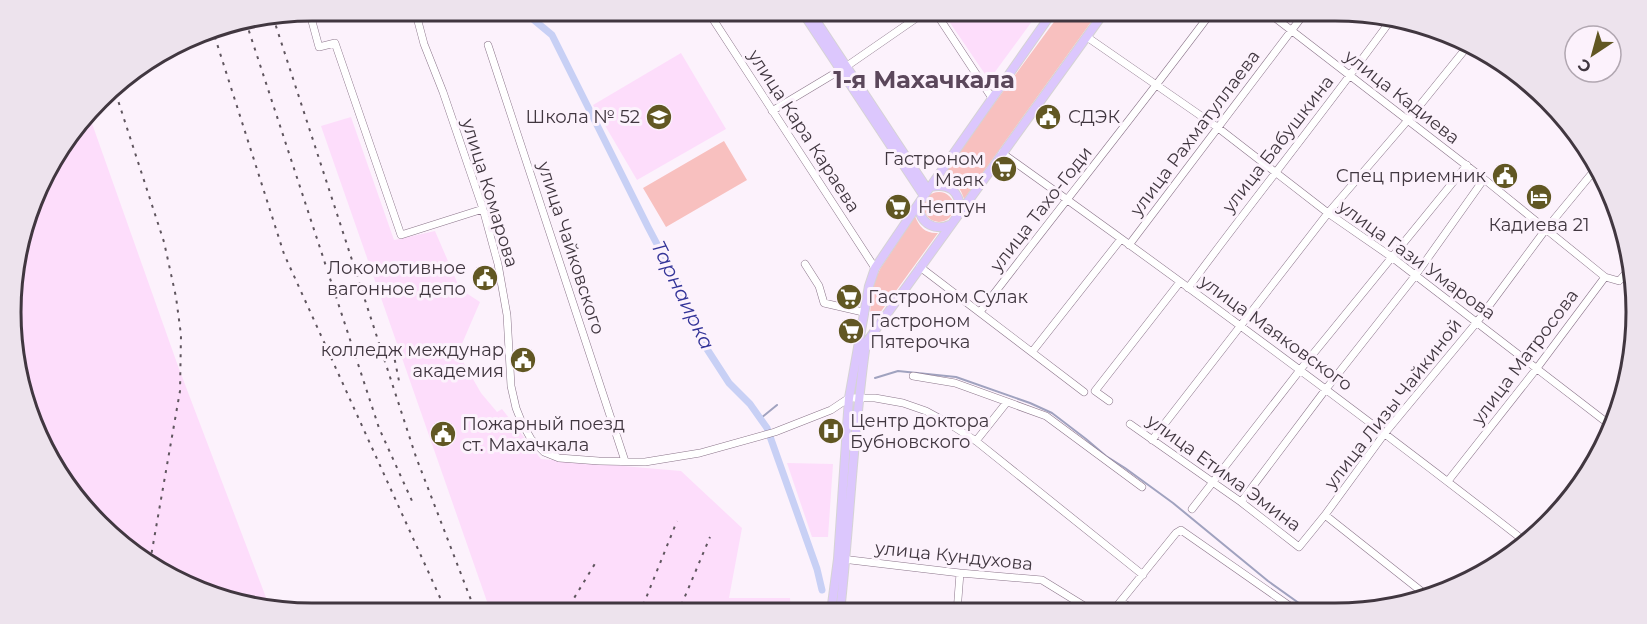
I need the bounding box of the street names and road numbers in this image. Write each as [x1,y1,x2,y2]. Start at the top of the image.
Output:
street label: улица Кадиева [1339,44,1464,149]
street label: улица Кара Караева [743,45,865,216]
street label: улица Рахматуллаева [1125,46,1265,221]
street label: улица Бабушкина [1217,71,1338,218]
street label: улица Комарова [457,115,523,270]
street label: улица Тахо-Годи [985,142,1097,277]
street label: улица Чайковского [532,158,609,337]
street label: улица Гази Умарова [1333,195,1500,325]
street label: улица Маяковского [1194,270,1357,396]
street label: улица Матросова [1466,285,1583,430]
street label: улица Лизы Чайкиной [1319,314,1466,494]
street label: улица Етима Эмина [1142,409,1305,536]
street label: улица Кундухова [873,537,1034,575]

